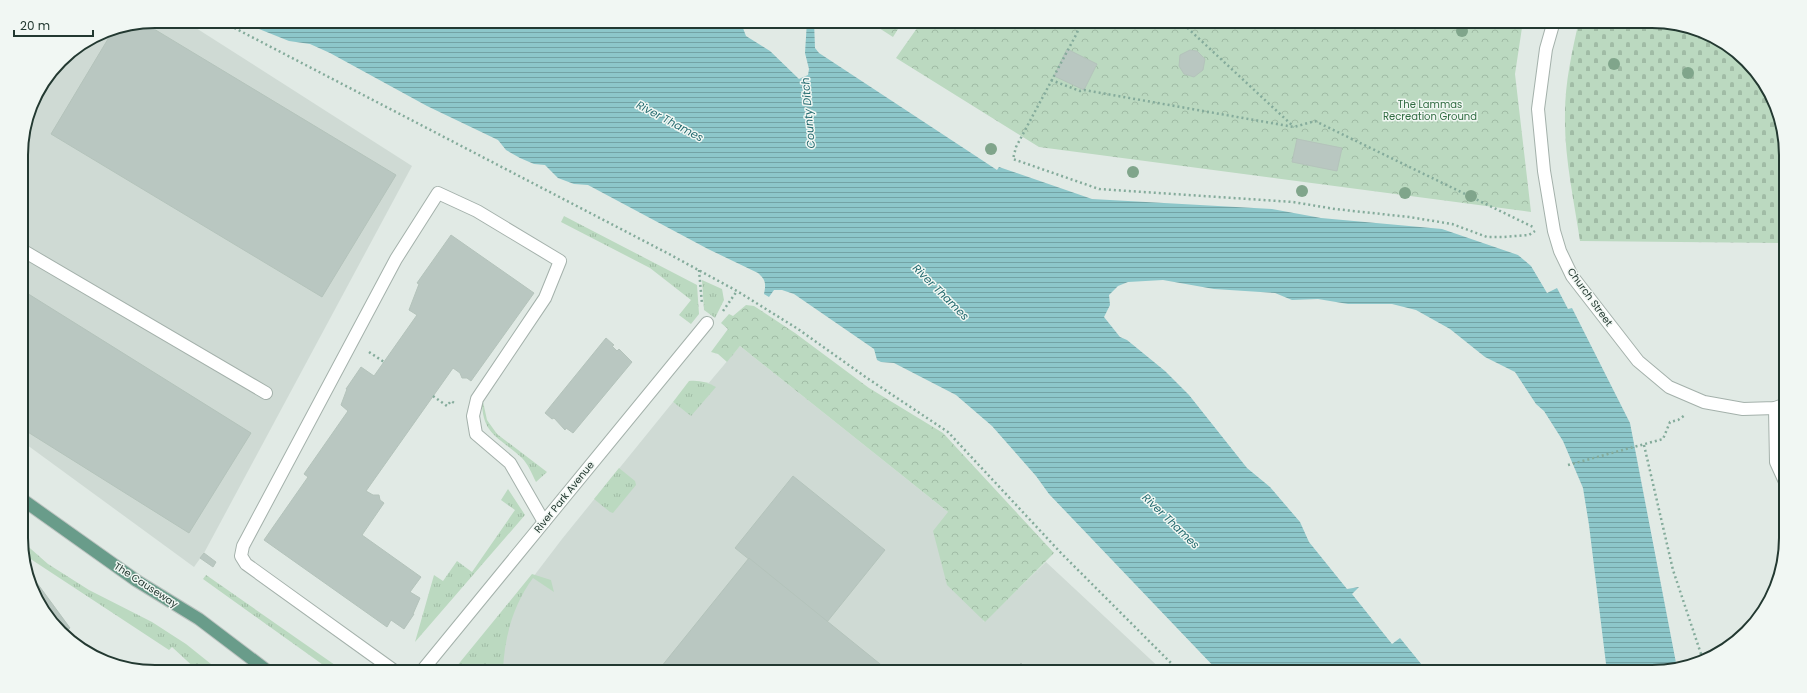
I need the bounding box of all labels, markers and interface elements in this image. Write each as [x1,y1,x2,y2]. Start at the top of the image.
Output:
scale bar [14,12,93,38]
text: 20 m [20,17,50,34]
water label: County Ditch [797,77,819,149]
water label: River Thames [634,97,707,146]
park label: The Lammas Recreation Ground [1383,97,1477,124]
water label: River Thames [909,260,973,324]
street label: Church Street [1564,265,1616,329]
street label: River Park Avenue [530,458,598,536]
water label: River Thames [1139,490,1203,553]
street label: The Causeway [111,559,181,612]

